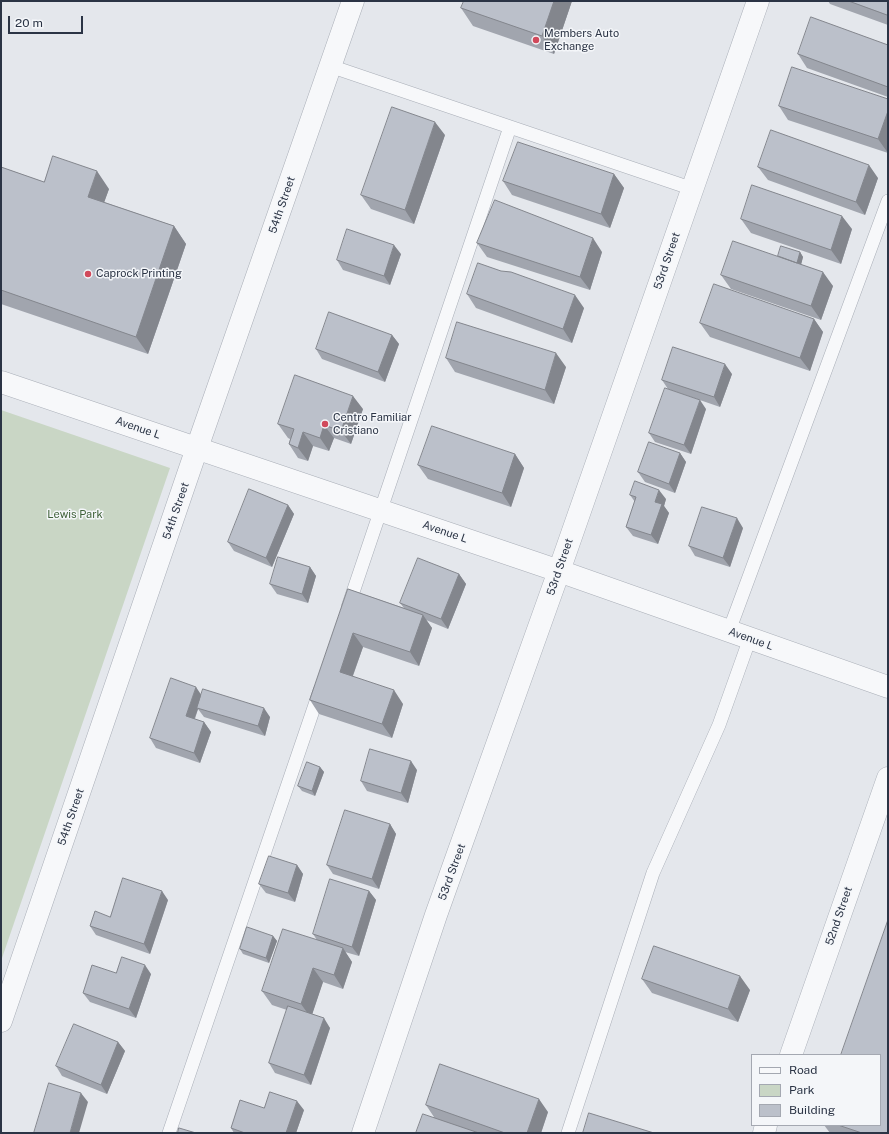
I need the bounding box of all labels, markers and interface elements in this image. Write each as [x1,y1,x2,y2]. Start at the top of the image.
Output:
scale bar [10,8,85,34]
text: 20 m [15,16,43,30]
place label: Members Auto Exchange [544,27,619,53]
marker: Members Auto Exchange [531,35,541,45]
street label: 54th Street [266,175,298,235]
street label: 53rd Street [651,231,683,291]
place label: Caprock Printing [96,267,182,281]
marker: Caprock Printing [83,269,93,279]
place label: Centro Familiar Cristiano [333,411,411,437]
street label: Avenue L [114,414,162,442]
marker: Centro Familiar Cristiano [320,419,330,429]
street label: 54th Street [160,481,192,541]
park label: Lewis Park [47,508,103,522]
street label: Avenue L [421,518,469,546]
street label: 53rd Street [544,537,576,597]
street label: Avenue L [727,625,775,653]
street label: 54th Street [55,787,87,847]
street label: 53rd Street [436,842,468,902]
street label: 52nd Street [823,885,855,947]
legend [751,1054,881,1126]
text: Road [789,1063,817,1077]
text: Park [789,1083,815,1097]
text: Building [789,1103,835,1117]

